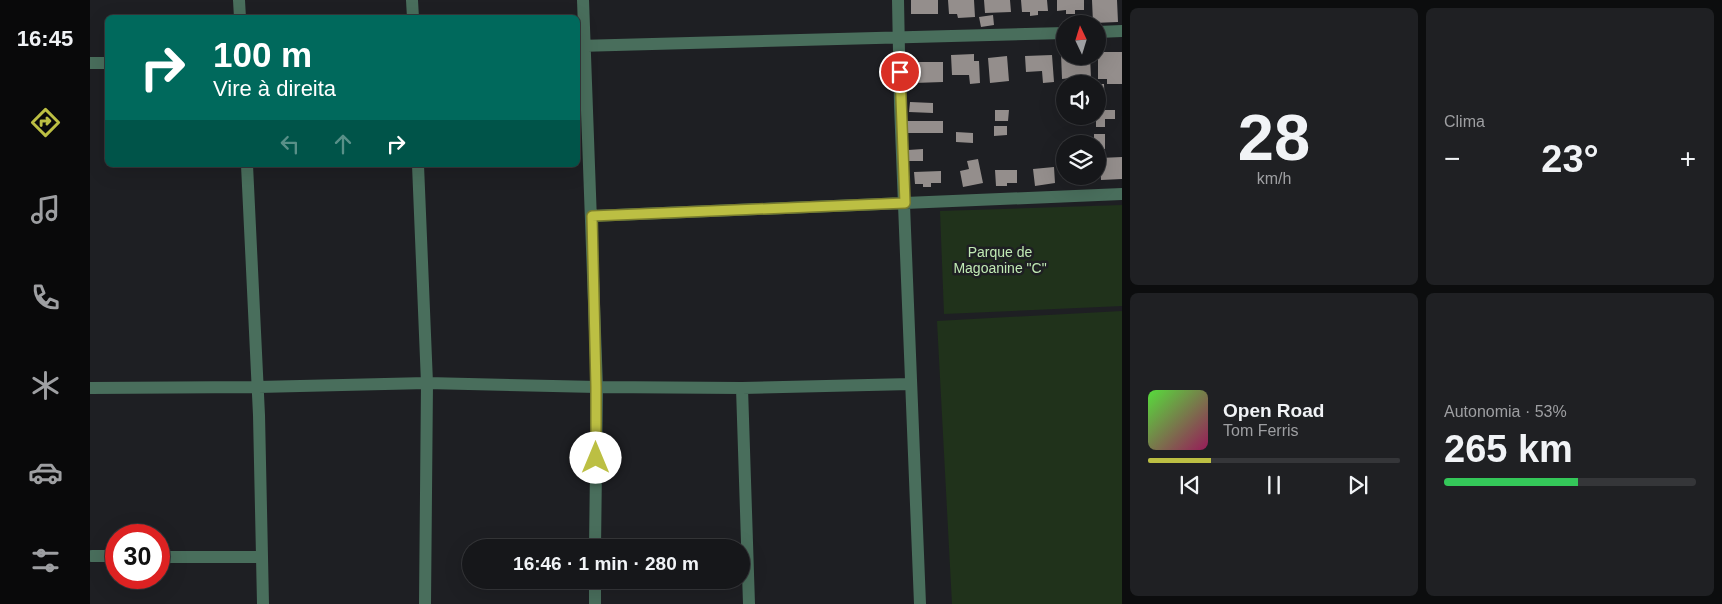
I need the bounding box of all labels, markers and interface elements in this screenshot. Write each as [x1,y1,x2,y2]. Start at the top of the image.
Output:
north arrow [1056,15,1106,65]
map controls [1056,15,1106,185]
text: 16:45 [17,26,73,51]
icon: right [130,35,195,100]
text: 100 m [213,35,312,74]
pin [879,51,921,93]
icon: arrive [886,58,914,86]
button: sound [1056,75,1106,125]
text: Vire à direita [213,76,336,101]
text: 28 [1238,101,1310,174]
icon: directions [28,105,63,140]
text: Clima [1444,113,1485,130]
icon: left [276,130,304,158]
icon: ahead [329,130,357,158]
icon: right [382,130,410,158]
button: layers [1056,135,1106,185]
text: 23° [1541,138,1599,180]
text: − [1444,143,1460,174]
text: + [1680,143,1696,174]
text: km/h [1257,170,1291,187]
icon: music [28,192,63,227]
park label: Parque de Magoanine "C" [953,244,1047,276]
icon: phone [28,280,63,315]
icon: climate [28,368,63,403]
text: Open Road [1223,400,1324,421]
text: Autonomia · 53% [1444,403,1567,420]
text: Tom Ferris [1223,422,1299,439]
text: 265 km [1444,428,1573,470]
position arrow [569,431,621,483]
icon: car [28,455,63,490]
icon: previous [1176,471,1204,499]
icon: pause [1260,471,1288,499]
icon: next [1344,471,1372,499]
speed limit sign: 30 [105,524,170,589]
icon: filters [28,543,63,578]
text: 16:46 · 1 min · 280 m [513,553,699,574]

